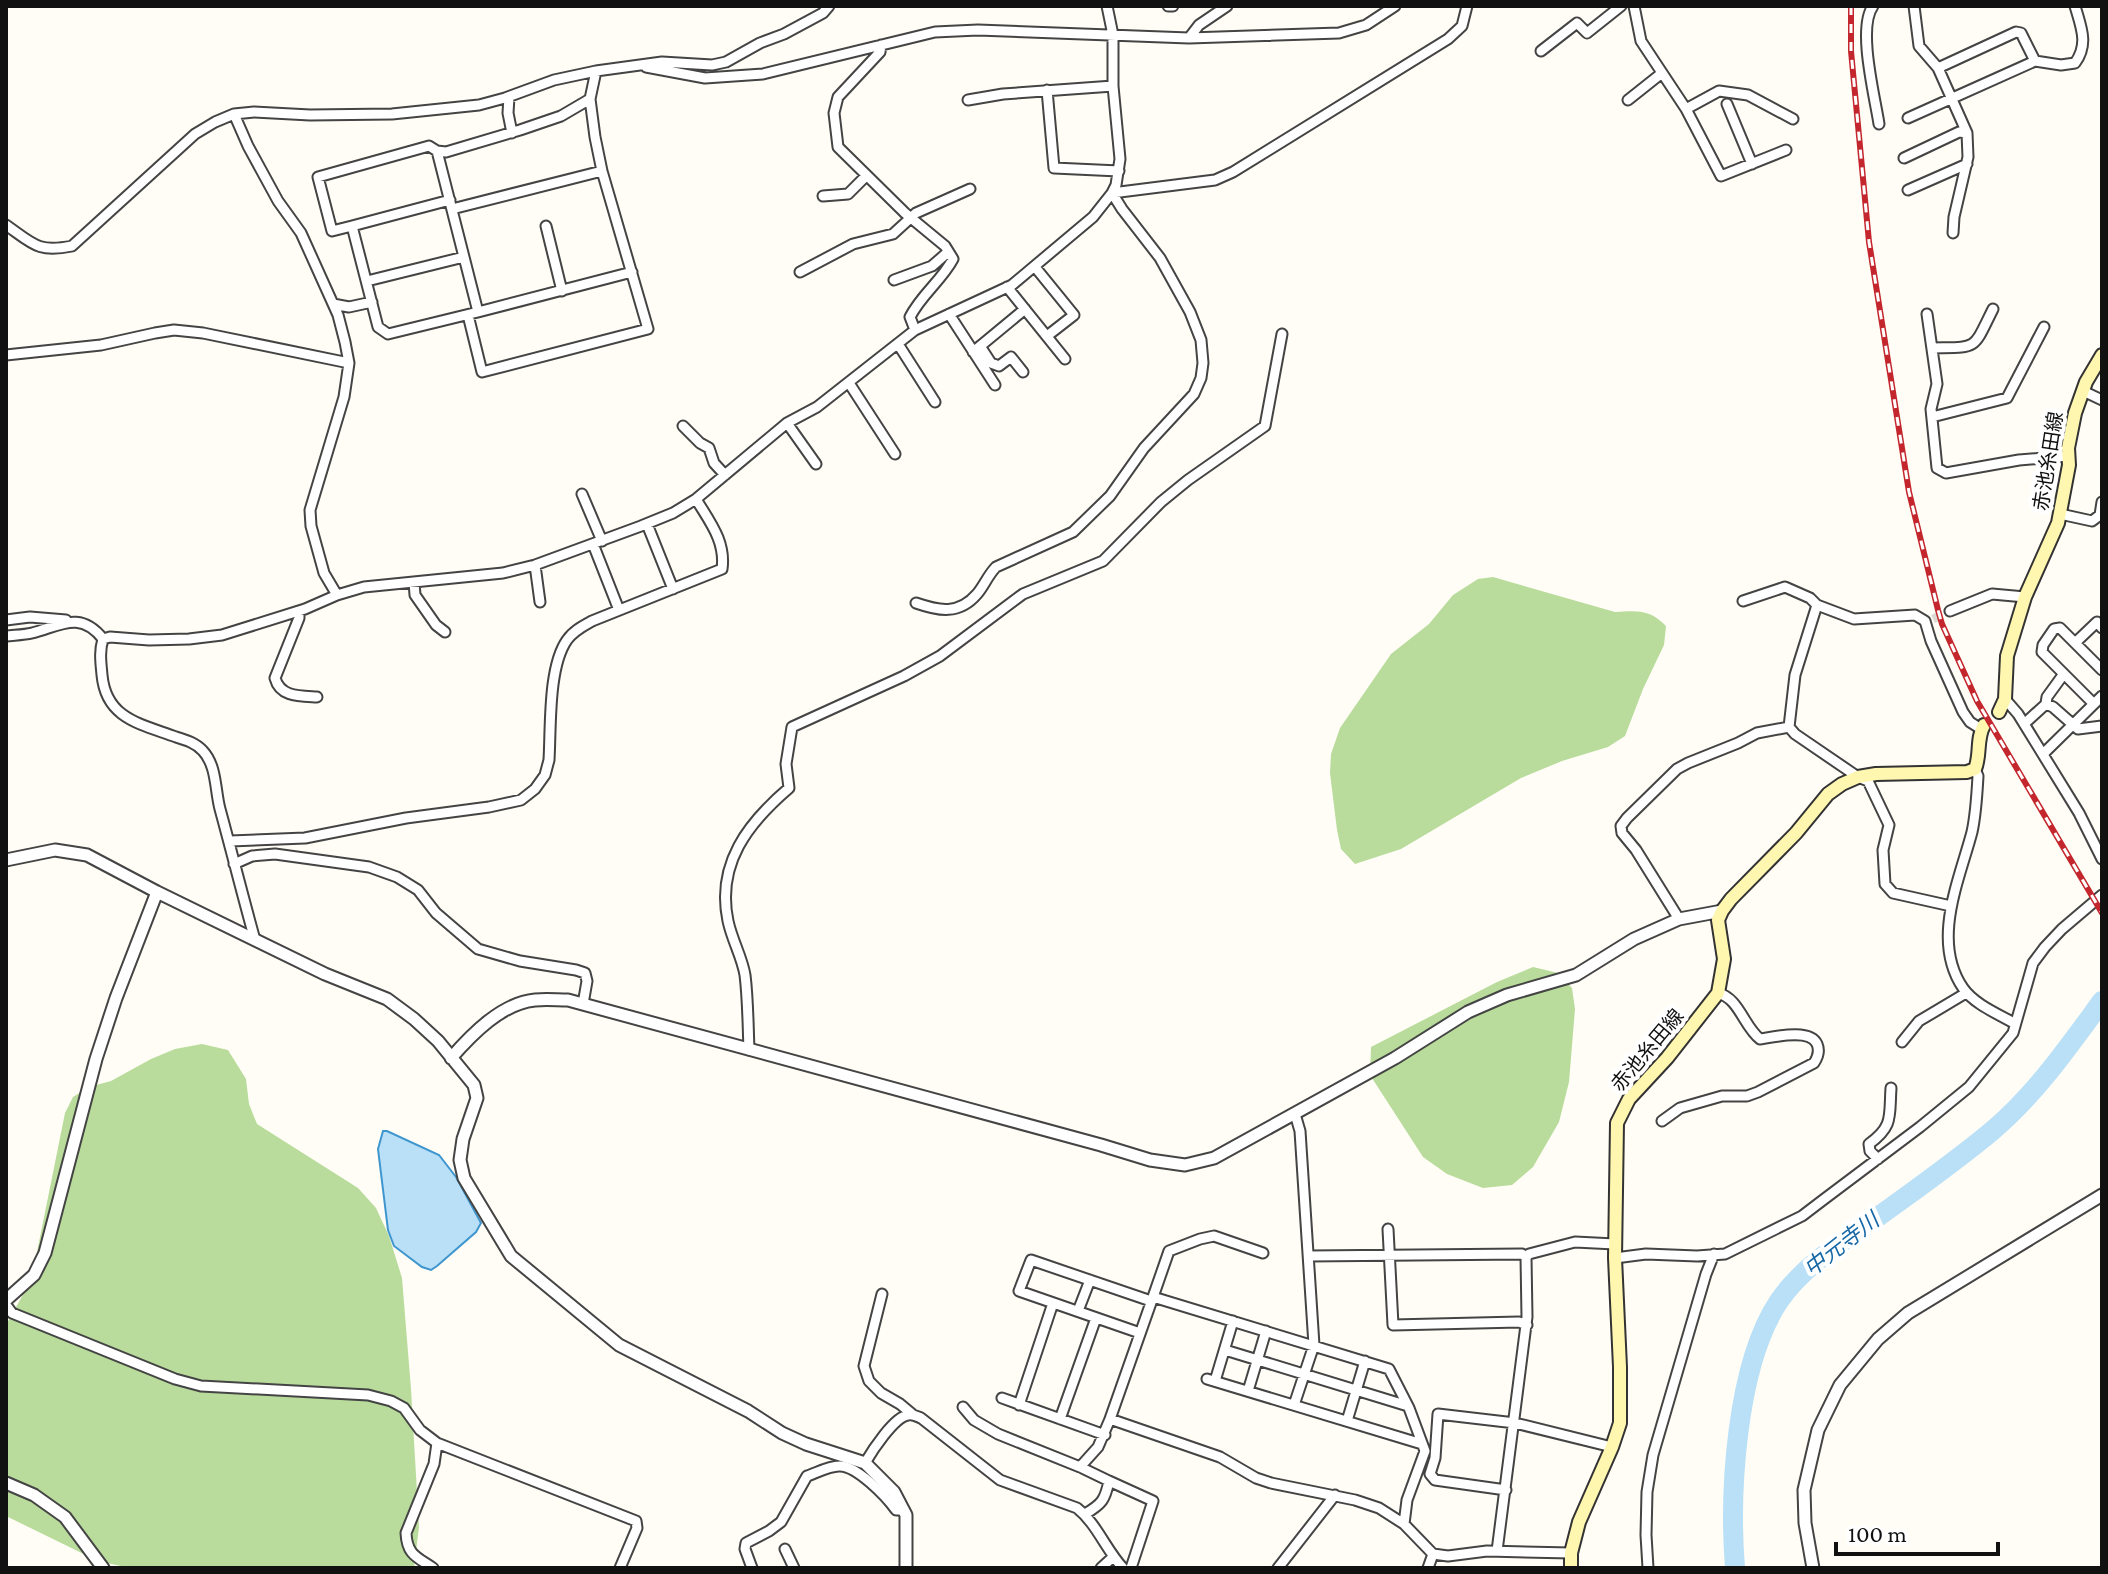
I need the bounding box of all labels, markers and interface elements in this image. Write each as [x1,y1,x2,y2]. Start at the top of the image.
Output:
street label: 赤池糸田線 [2029,410,2067,512]
street label: 赤池糸田線 [1606,1005,1688,1095]
water label: 中元寺川 [1799,1206,1885,1281]
scale bar [1836,1506,1998,1556]
text: 100 m [1848,1520,1907,1547]

